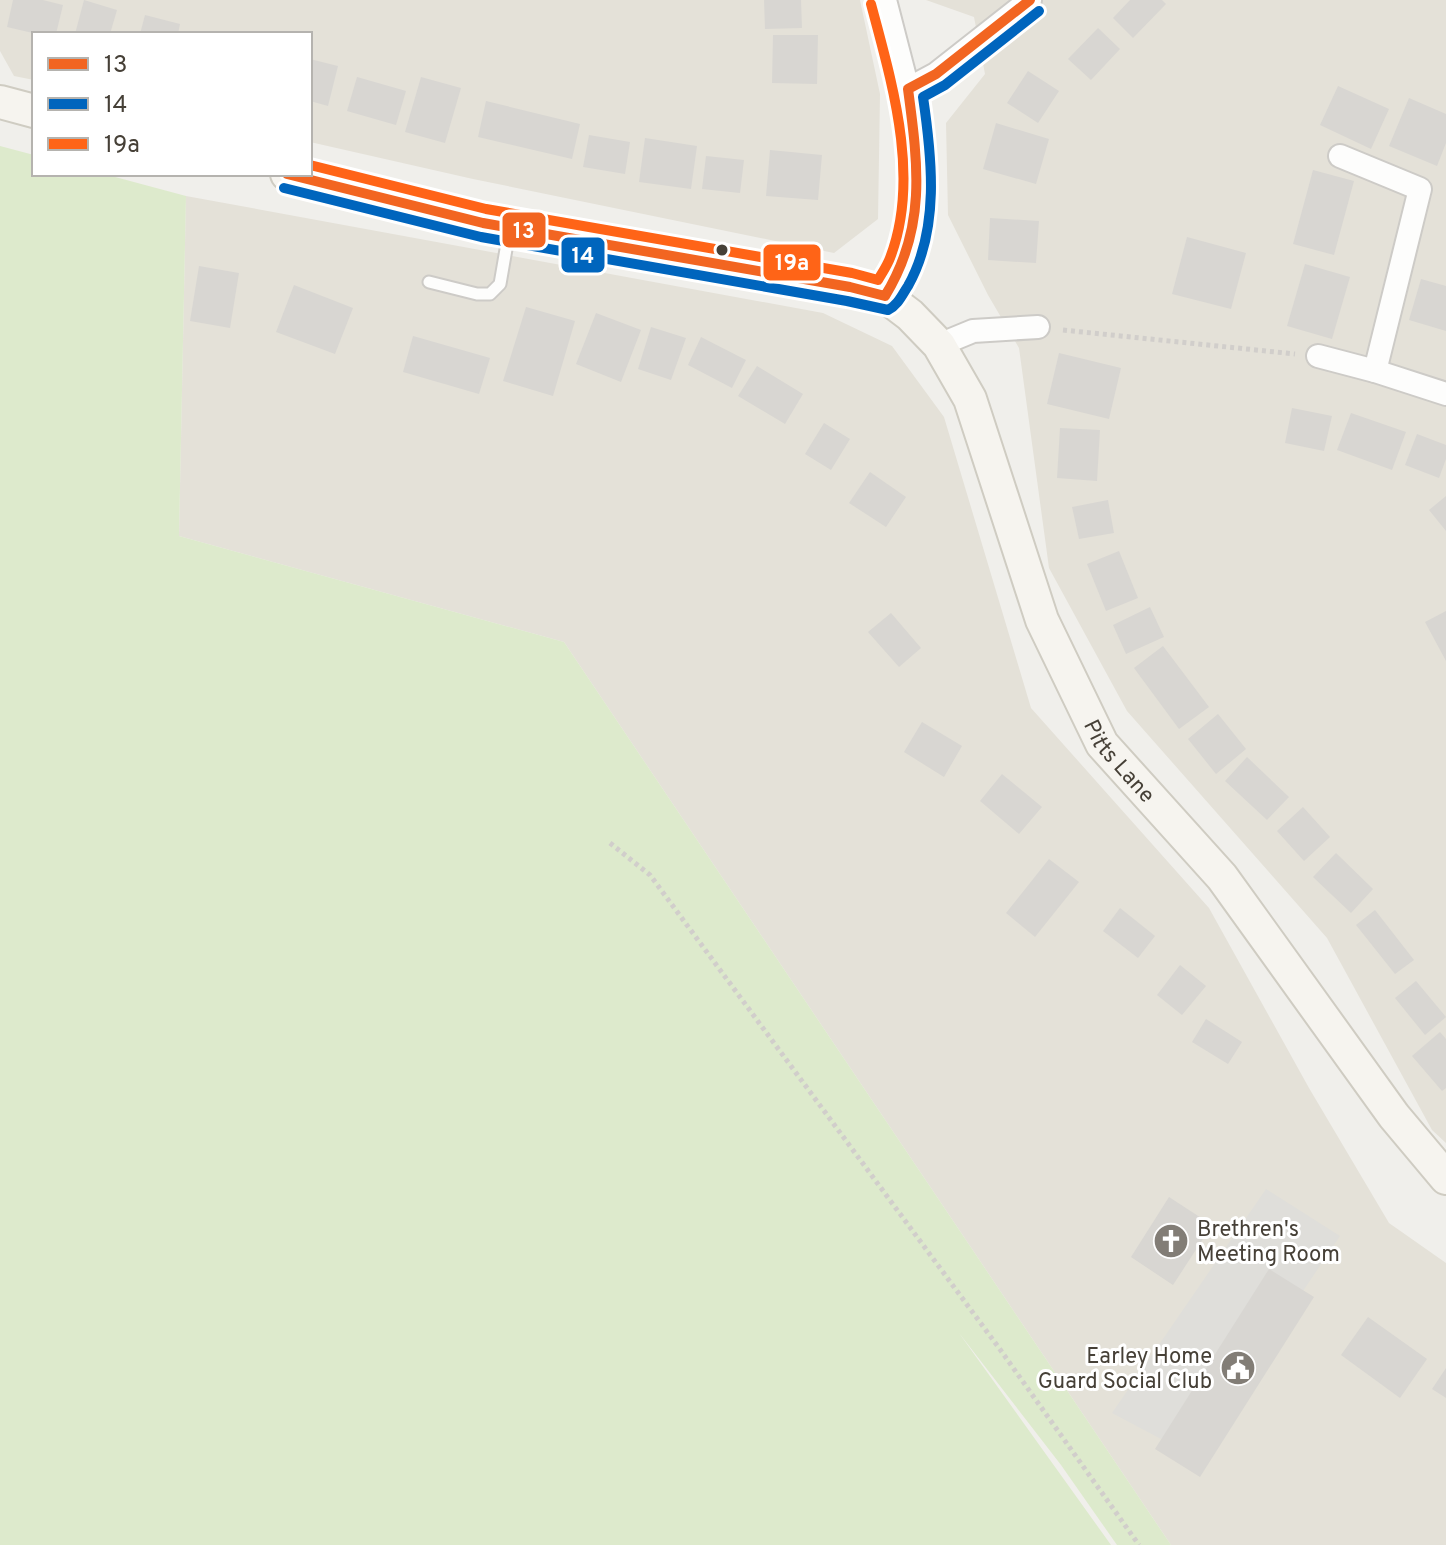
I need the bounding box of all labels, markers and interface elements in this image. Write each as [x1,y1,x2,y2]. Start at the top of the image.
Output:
legend [32,32,312,176]
text: 13 [104,51,127,81]
text: 14 [104,91,127,121]
text: 19a [104,131,140,161]
line badge: 13 [501,211,547,249]
text: 13 [513,219,535,246]
line badge: 14 [560,236,606,274]
unlabelled marker [714,242,730,258]
line badge: 19a [762,243,822,282]
text: 14 [572,244,594,271]
text: 19a [775,251,809,278]
street label: Pitts Lane [1076,716,1159,809]
place label: Brethren's Meeting Room [1197,1217,1340,1269]
church icon: Brethren's Meeting Room [1152,1222,1190,1260]
place label: Earley Home Guard Social Club [1038,1344,1212,1396]
public building icon: Earley Home Guard Social Club [1219,1349,1257,1387]

